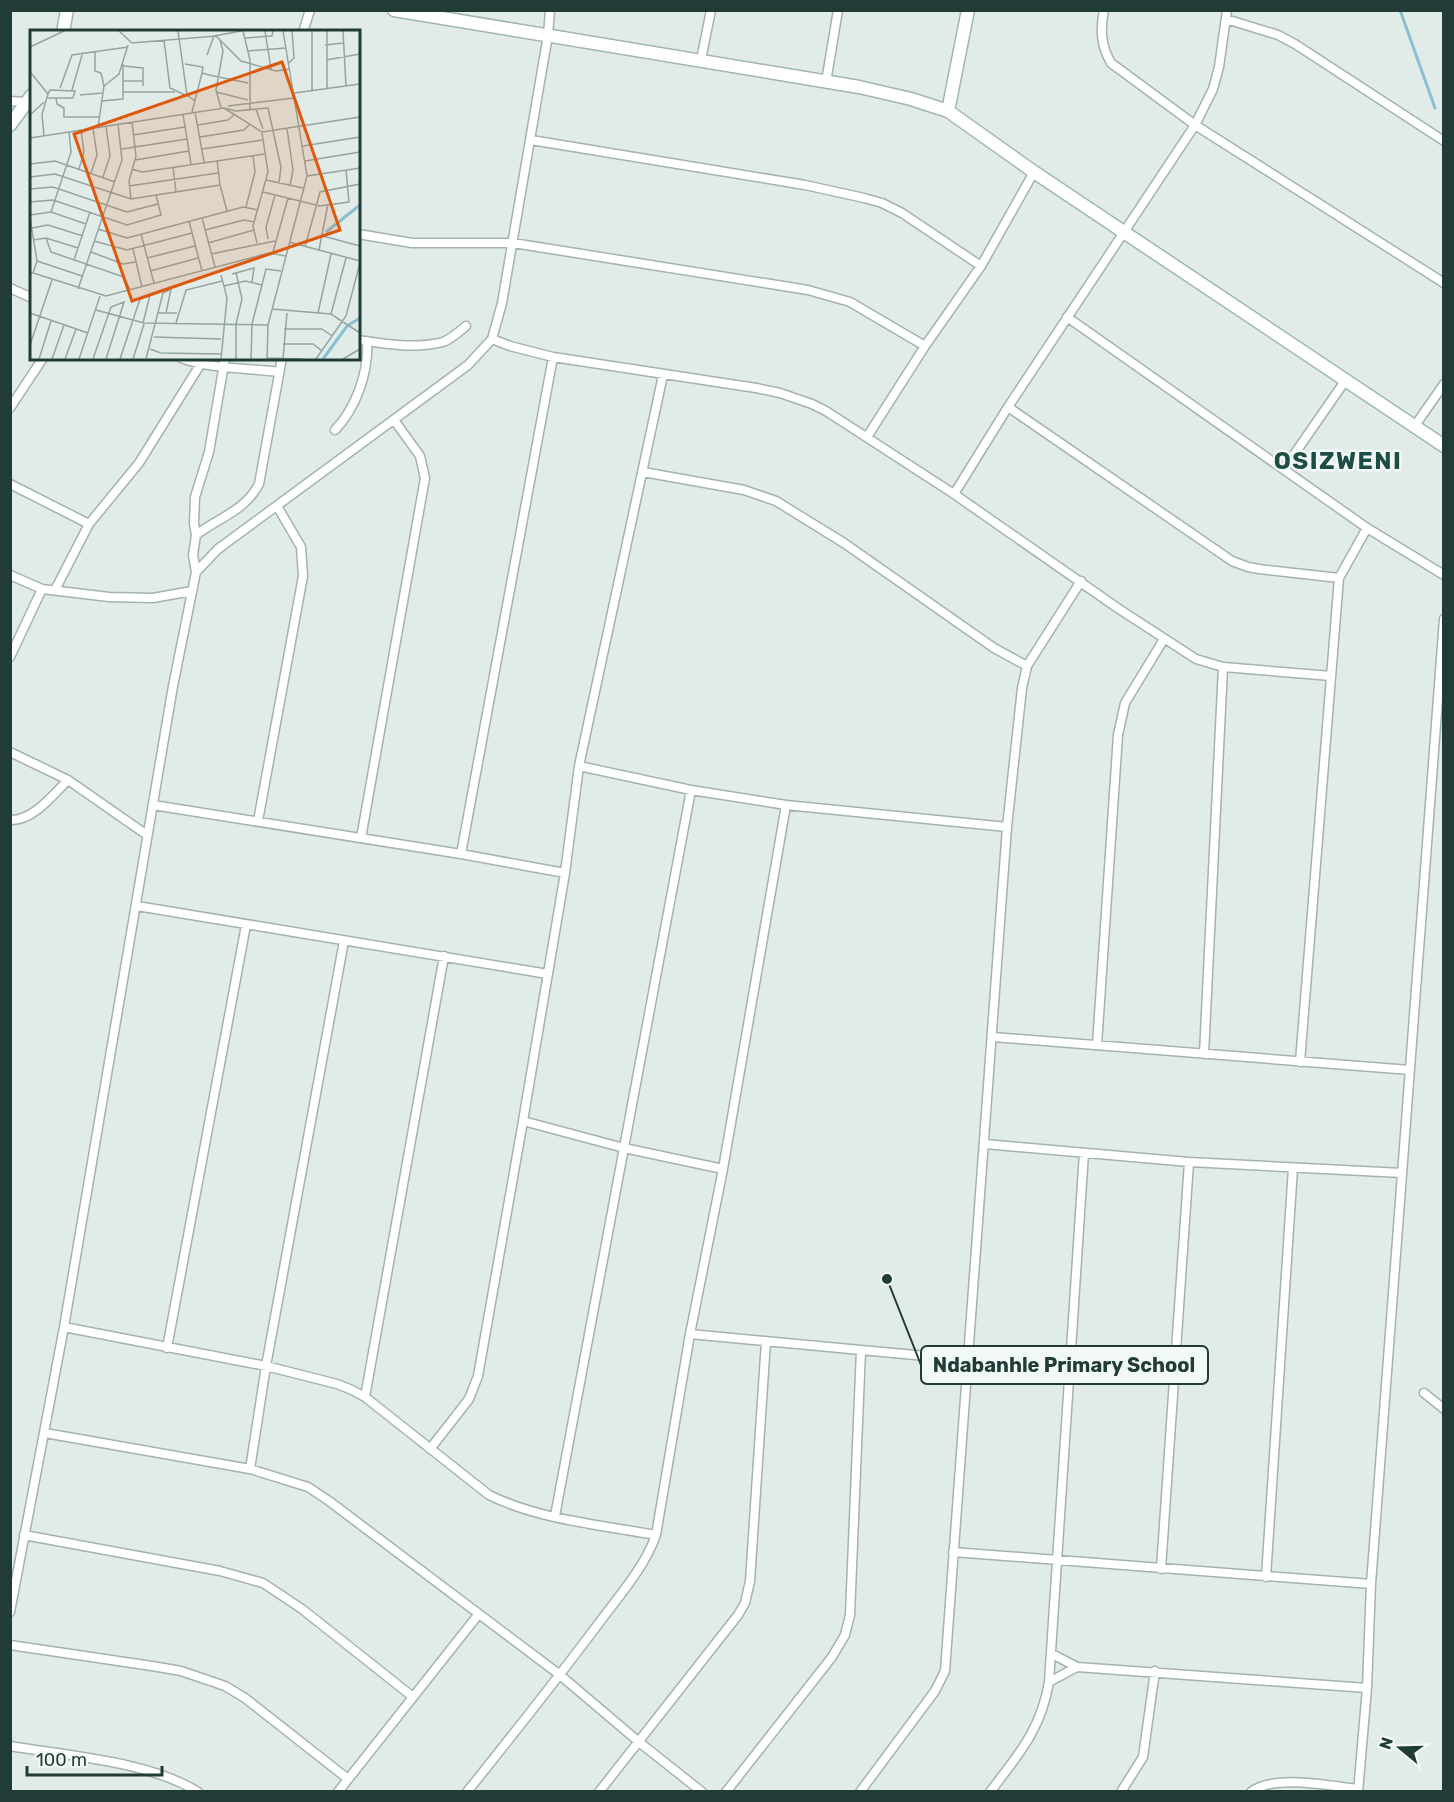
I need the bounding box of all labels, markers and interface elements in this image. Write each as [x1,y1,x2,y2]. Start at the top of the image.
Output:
inset map [30,30,360,360]
district label: OSIZWENI [1274,447,1402,475]
callout: Ndabanhle Primary School [921,1346,1208,1384]
text: Ndabanhle Primary School [933,1353,1195,1377]
north arrow [1370,1718,1430,1778]
text: N [1375,1735,1397,1752]
scale bar [27,1739,162,1777]
text: 100 m [36,1749,87,1771]

